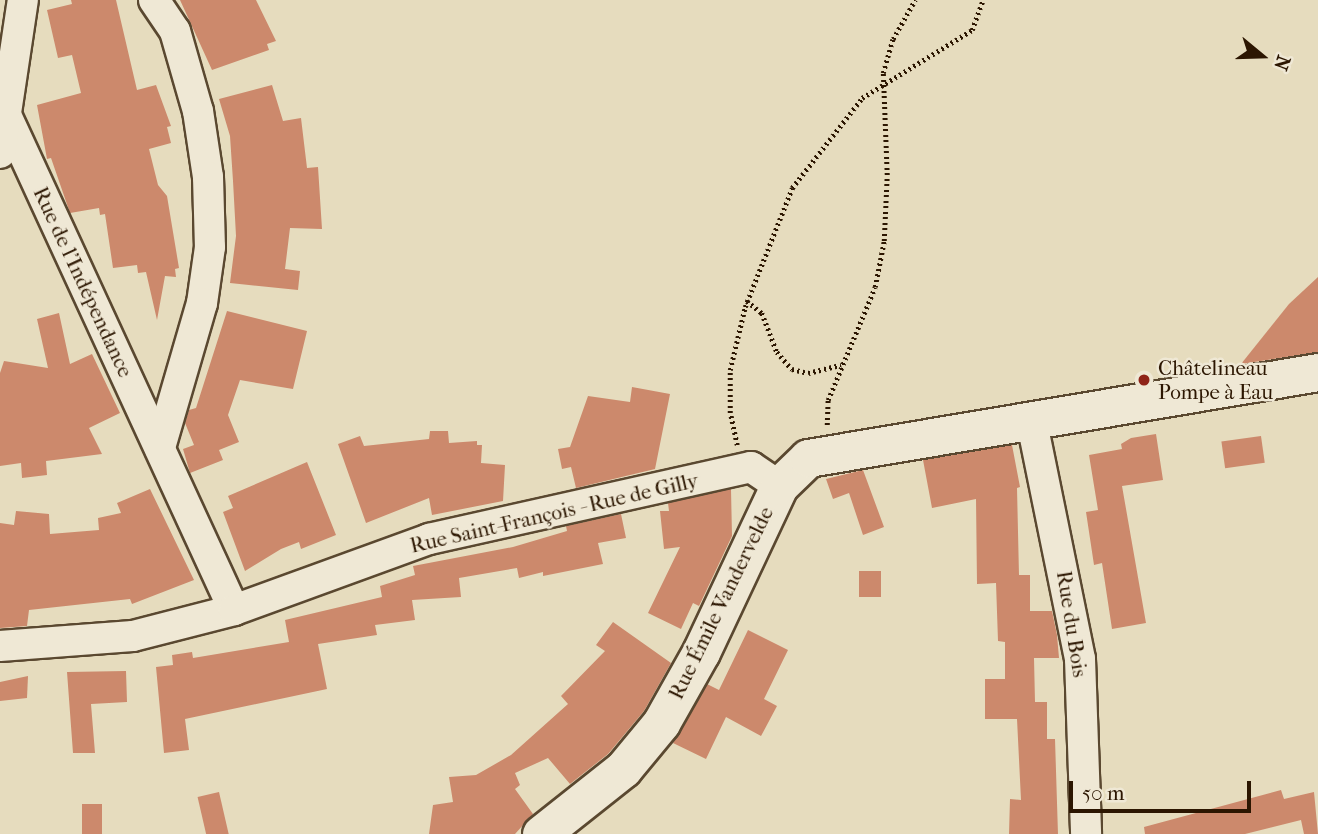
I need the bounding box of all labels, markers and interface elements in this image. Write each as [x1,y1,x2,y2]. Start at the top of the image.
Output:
north arrow [1227,21,1297,91]
text: N [1269,52,1295,73]
street label: Rue de l'Indépendance [28,183,138,381]
place label: Châtelineau Pompe à Eau [1158,355,1273,405]
marker: Châtelineau Pompe à Eau [1136,372,1152,388]
street label: Rue Saint-François - Rue de Gilly [408,468,700,558]
street label: Rue Émile Vandervelde [663,502,779,704]
street label: Rue du Bois [1051,569,1093,679]
scale bar [1073,768,1255,812]
text: 50 m [1082,781,1125,805]

